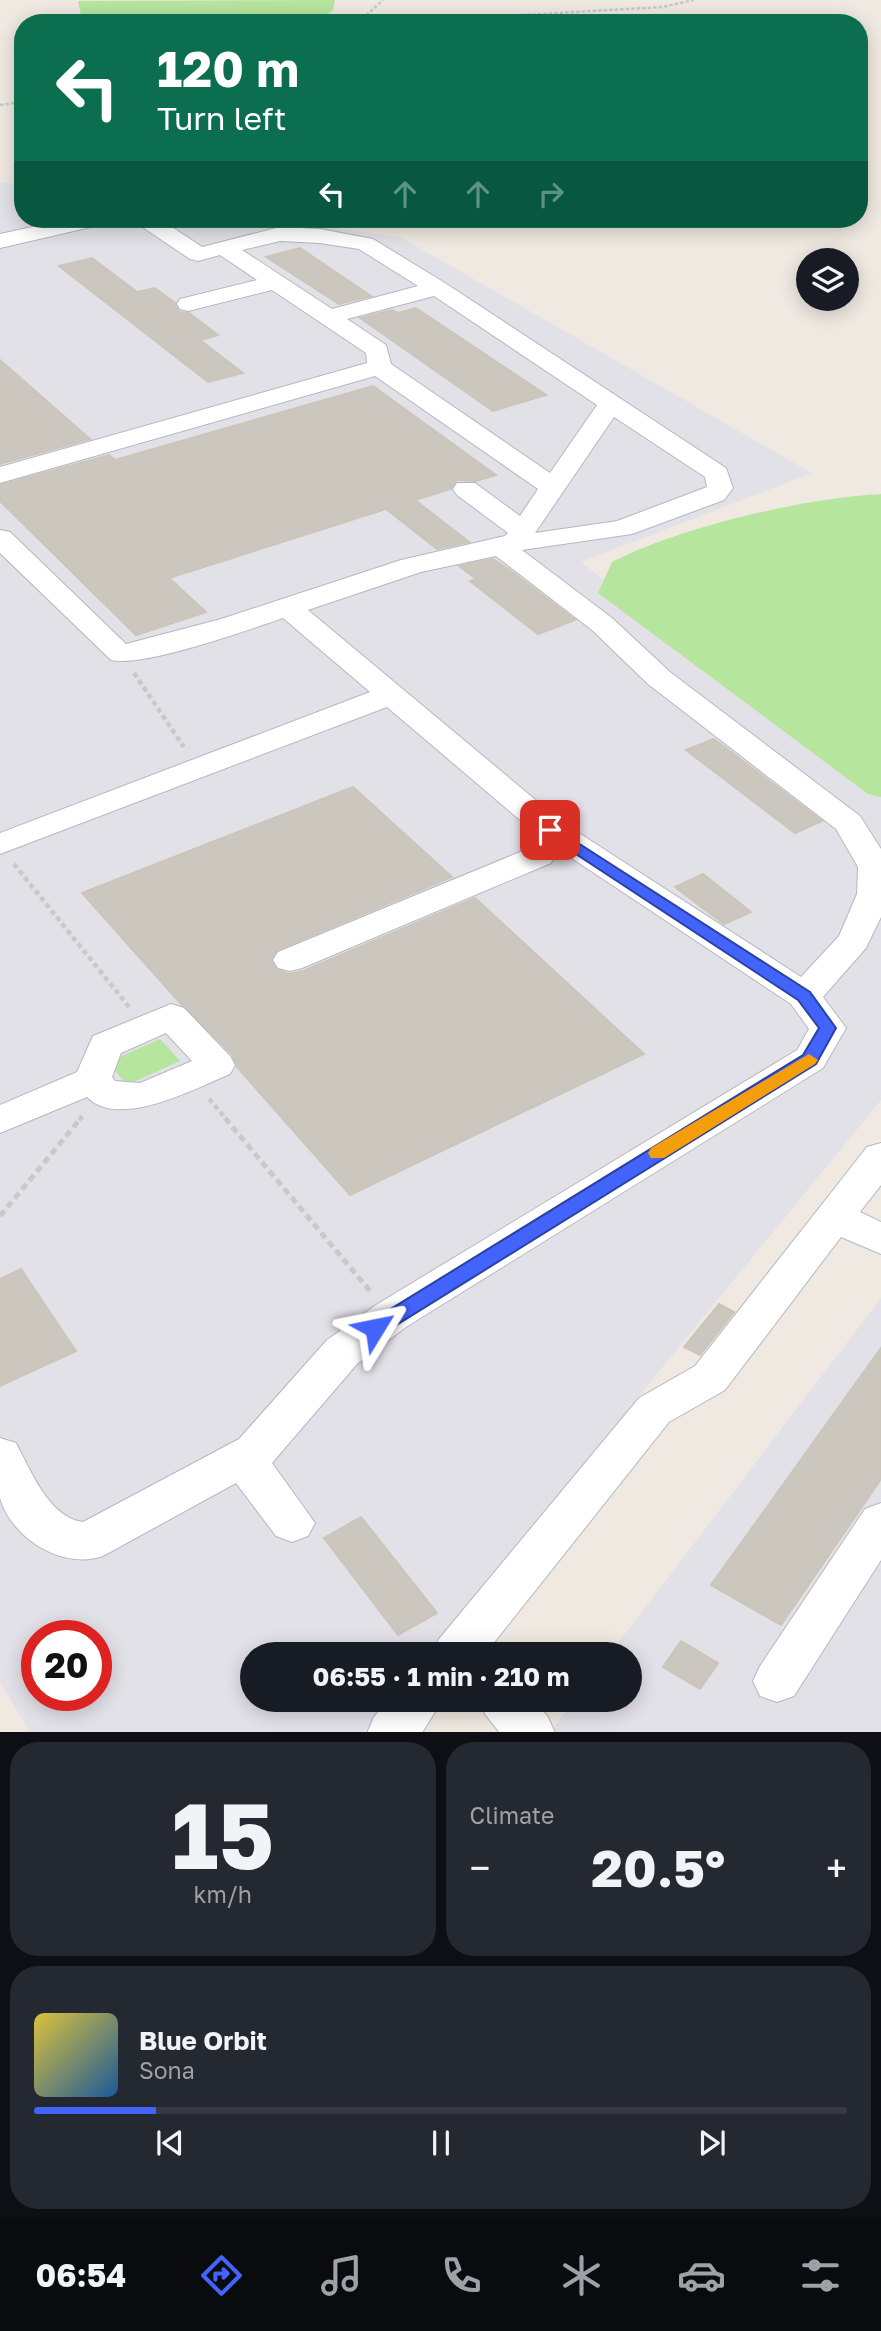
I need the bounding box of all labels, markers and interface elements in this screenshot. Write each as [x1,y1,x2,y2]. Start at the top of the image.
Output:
text: 120 m [157,39,299,98]
icon: left [42,42,133,133]
text: Turn left [157,99,286,137]
icon: left [313,175,351,213]
icon: ahead [386,175,424,213]
icon: ahead [459,175,497,213]
icon: right [532,175,570,213]
map controls [796,248,859,311]
button: layers [796,248,859,311]
pin [520,800,580,860]
icon: arrive [531,811,569,849]
position arrow [338,1291,412,1365]
speed limit sign: 20 [21,1620,112,1711]
text: 06:55 · 1 min · 210 m [313,1661,569,1692]
text: 15 [172,1780,274,1889]
text: Climate [470,1801,554,1829]
text: 20.5° [591,1836,725,1898]
text: − [470,1845,490,1890]
text: + [826,1845,847,1890]
text: km/h [193,1880,252,1908]
text: Blue Orbit [139,2025,267,2056]
text: Sona [139,2056,195,2084]
icon: previous [151,2124,189,2162]
icon: pause [422,2124,460,2162]
icon: next [693,2124,731,2162]
icon: directions [197,2251,246,2300]
icon: music [317,2251,366,2300]
icon: phone [437,2251,486,2300]
icon: climate [557,2251,606,2300]
icon: car [677,2251,726,2300]
icon: filters [796,2251,845,2300]
text: 06:54 [35,2256,126,2294]

